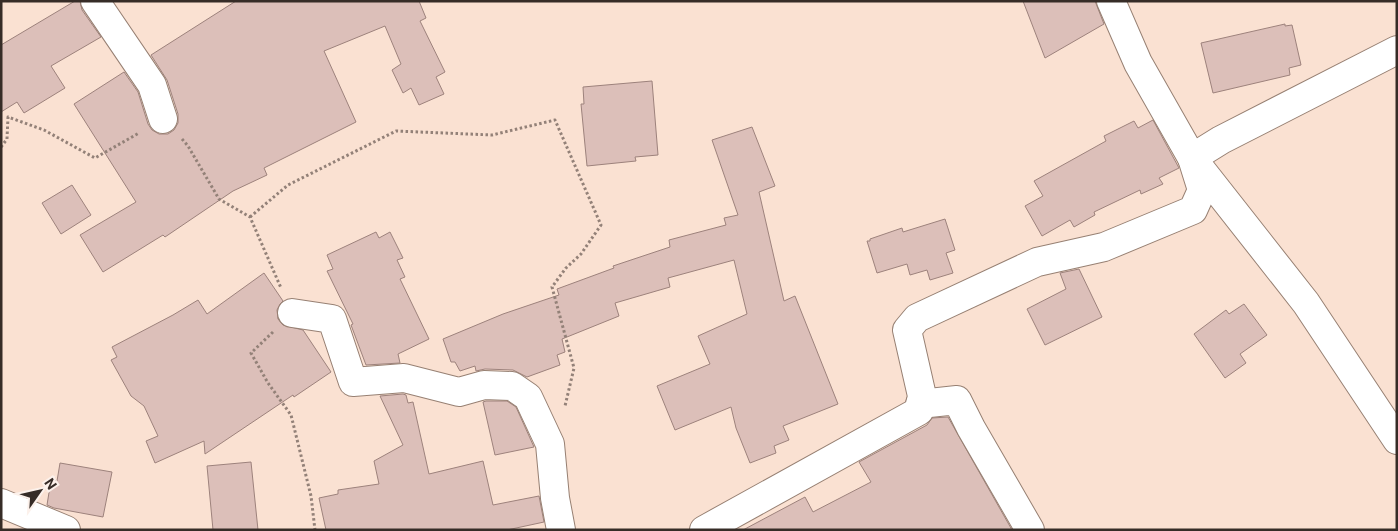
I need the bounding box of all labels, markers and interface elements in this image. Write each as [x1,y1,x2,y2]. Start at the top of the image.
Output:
north arrow [15,466,65,516]
text: N [41,475,60,492]

